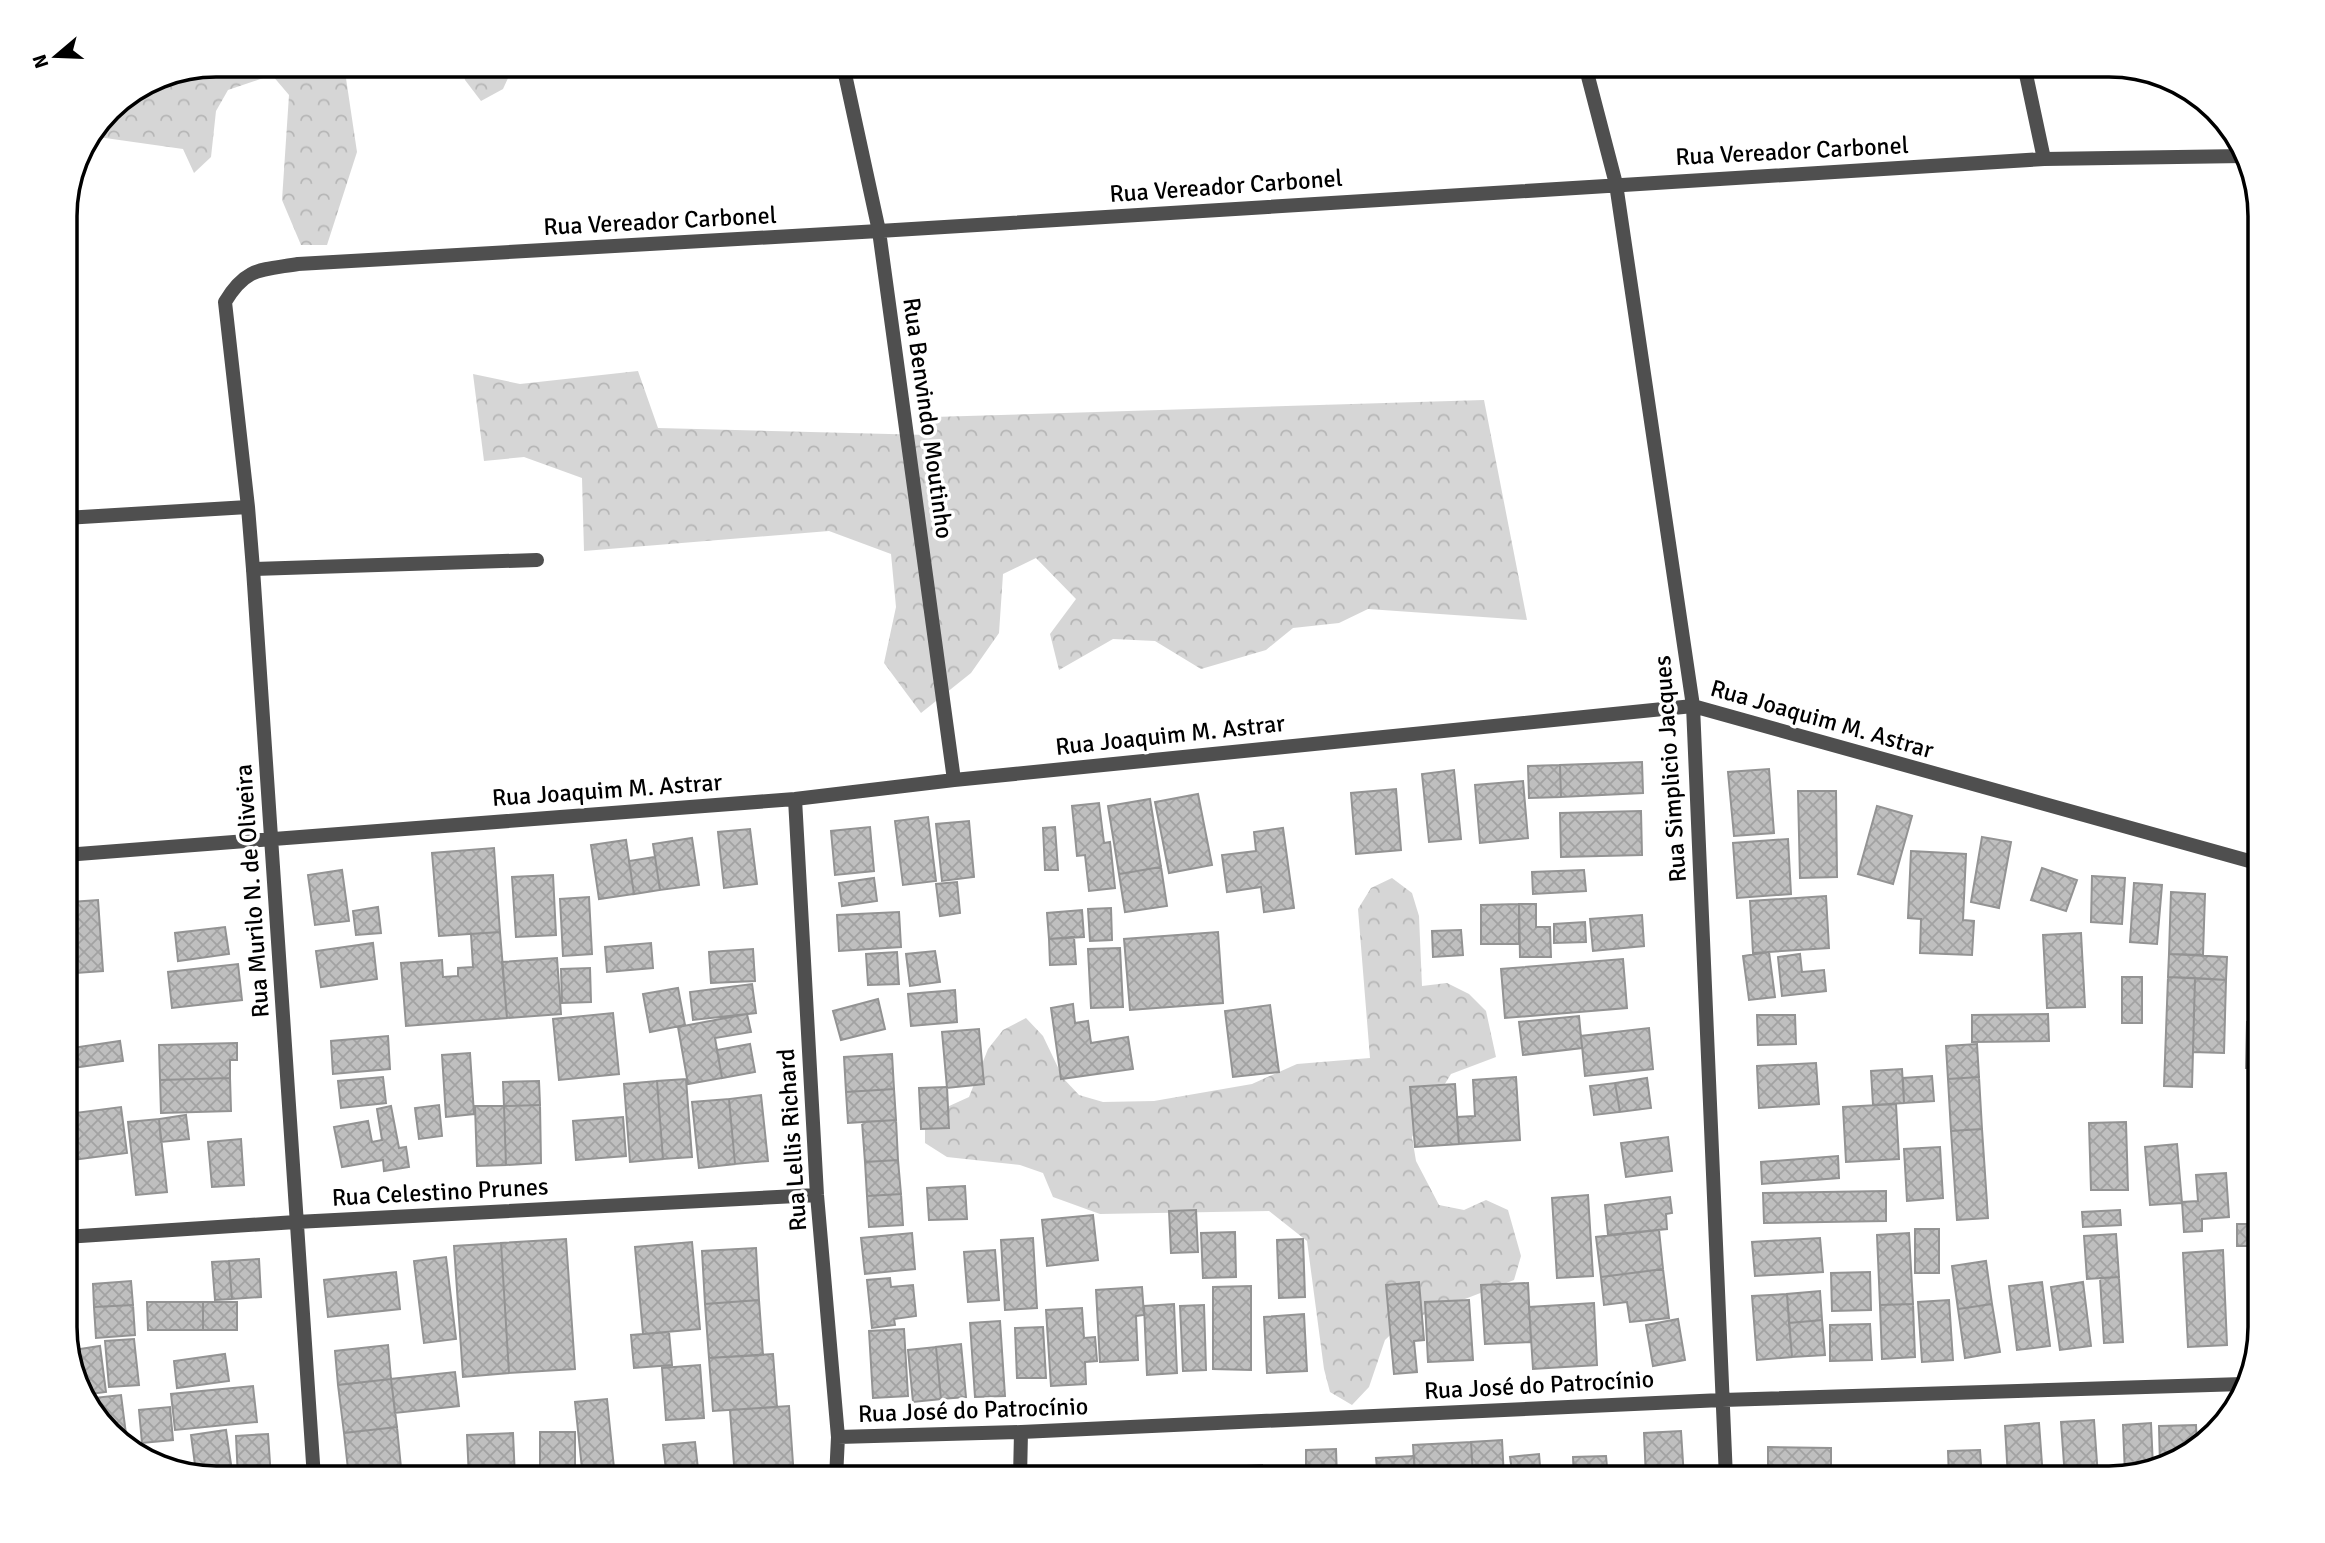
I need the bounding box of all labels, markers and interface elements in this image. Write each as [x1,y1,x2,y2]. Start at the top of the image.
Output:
north arrow [21,21,91,91]
text: N [27,51,54,71]
street label: Rua Vereador Carbonel [1675,130,1909,172]
street label: Rua Vereador Carbonel [1109,163,1343,209]
street label: Rua Vereador Carbonel [543,200,777,242]
street label: Rua Benvindo Moutinho [896,296,960,540]
street label: Rua Simplicio Jacques [1647,655,1693,883]
street label: Rua Joaquim M. Astrar [1707,673,1937,765]
street label: Rua Joaquim M. Astrar [1054,708,1286,762]
street label: Rua Murilo N. de Oliveira [228,763,276,1019]
street label: Rua Joaquim M. Astrar [491,767,723,813]
street label: Rua Lellis Richard [771,1048,813,1232]
street label: Rua Celestino Prunes [331,1171,549,1213]
street label: Rua José do Patrocínio [1423,1364,1655,1406]
street label: Rua José do Patrocínio [857,1391,1089,1429]

